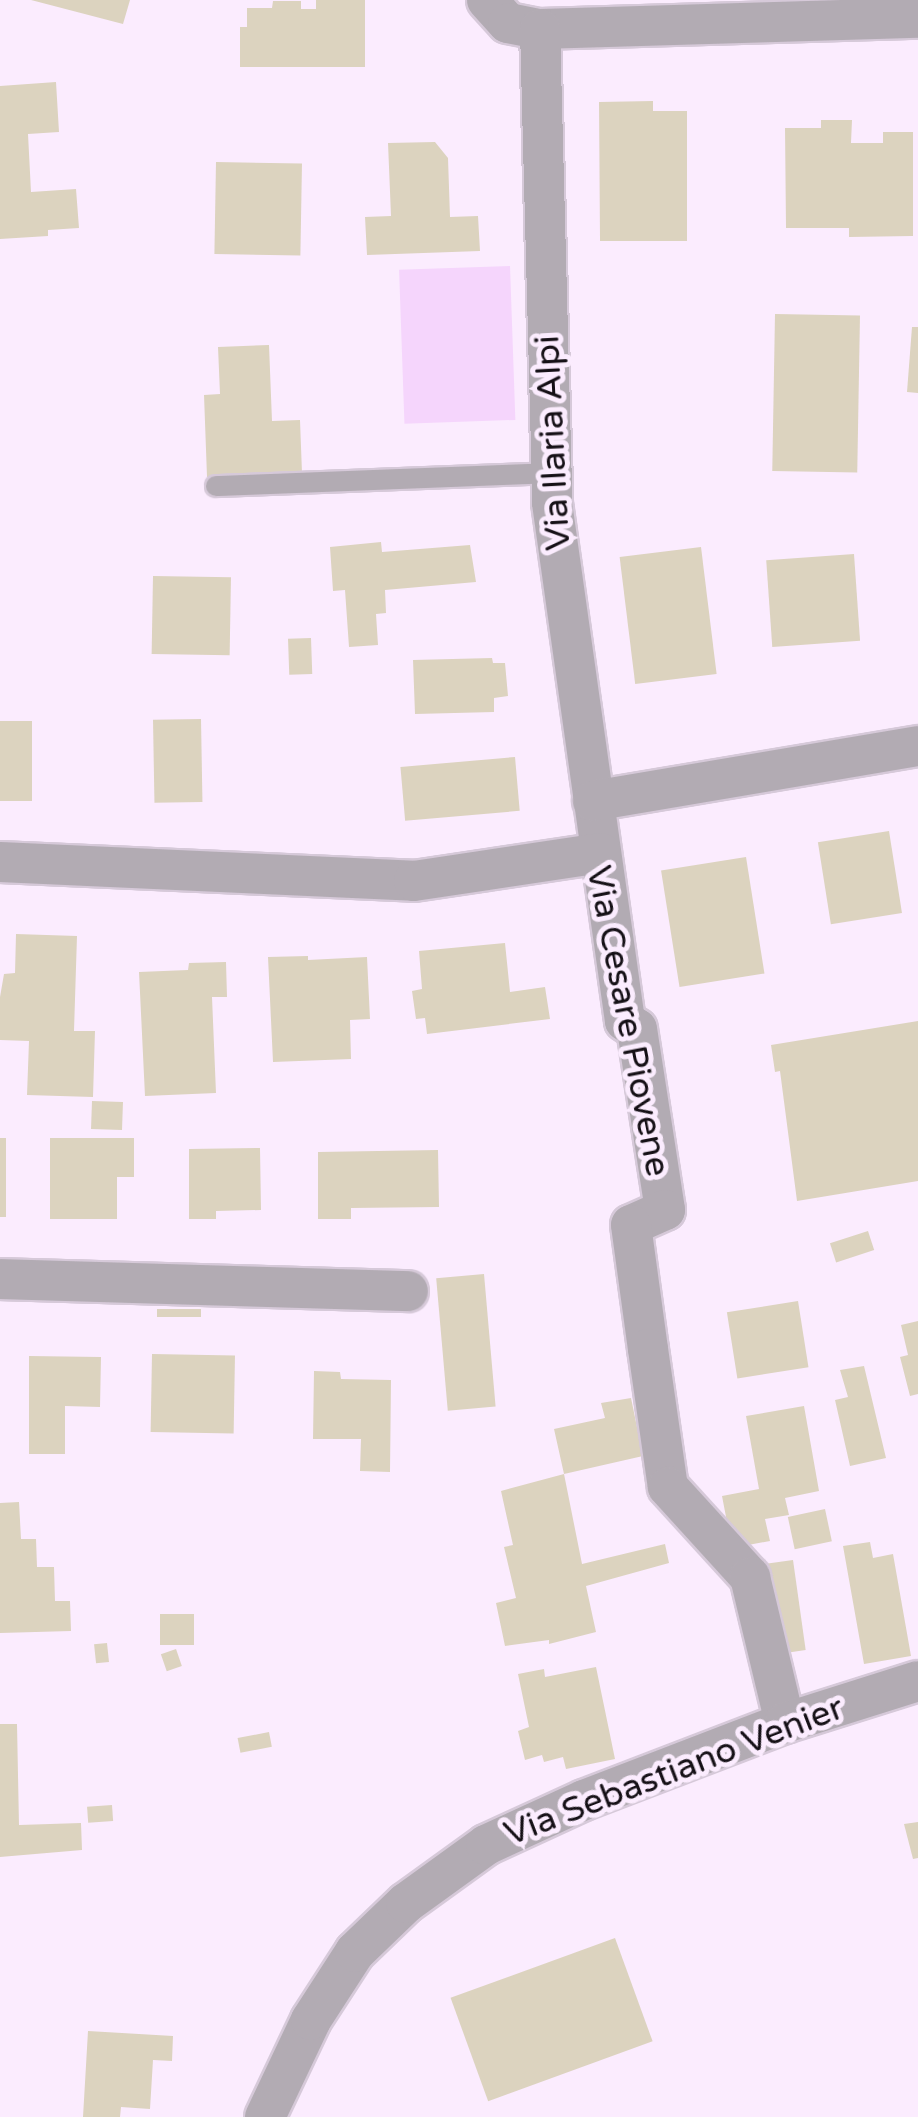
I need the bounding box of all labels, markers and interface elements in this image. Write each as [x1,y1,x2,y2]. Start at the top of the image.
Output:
street label: Via Ilaria Alpi [526,334,580,552]
street label: Via Cesare Piovene [577,862,679,1180]
street label: Via Sebastiano Venier [498,1687,850,1855]

